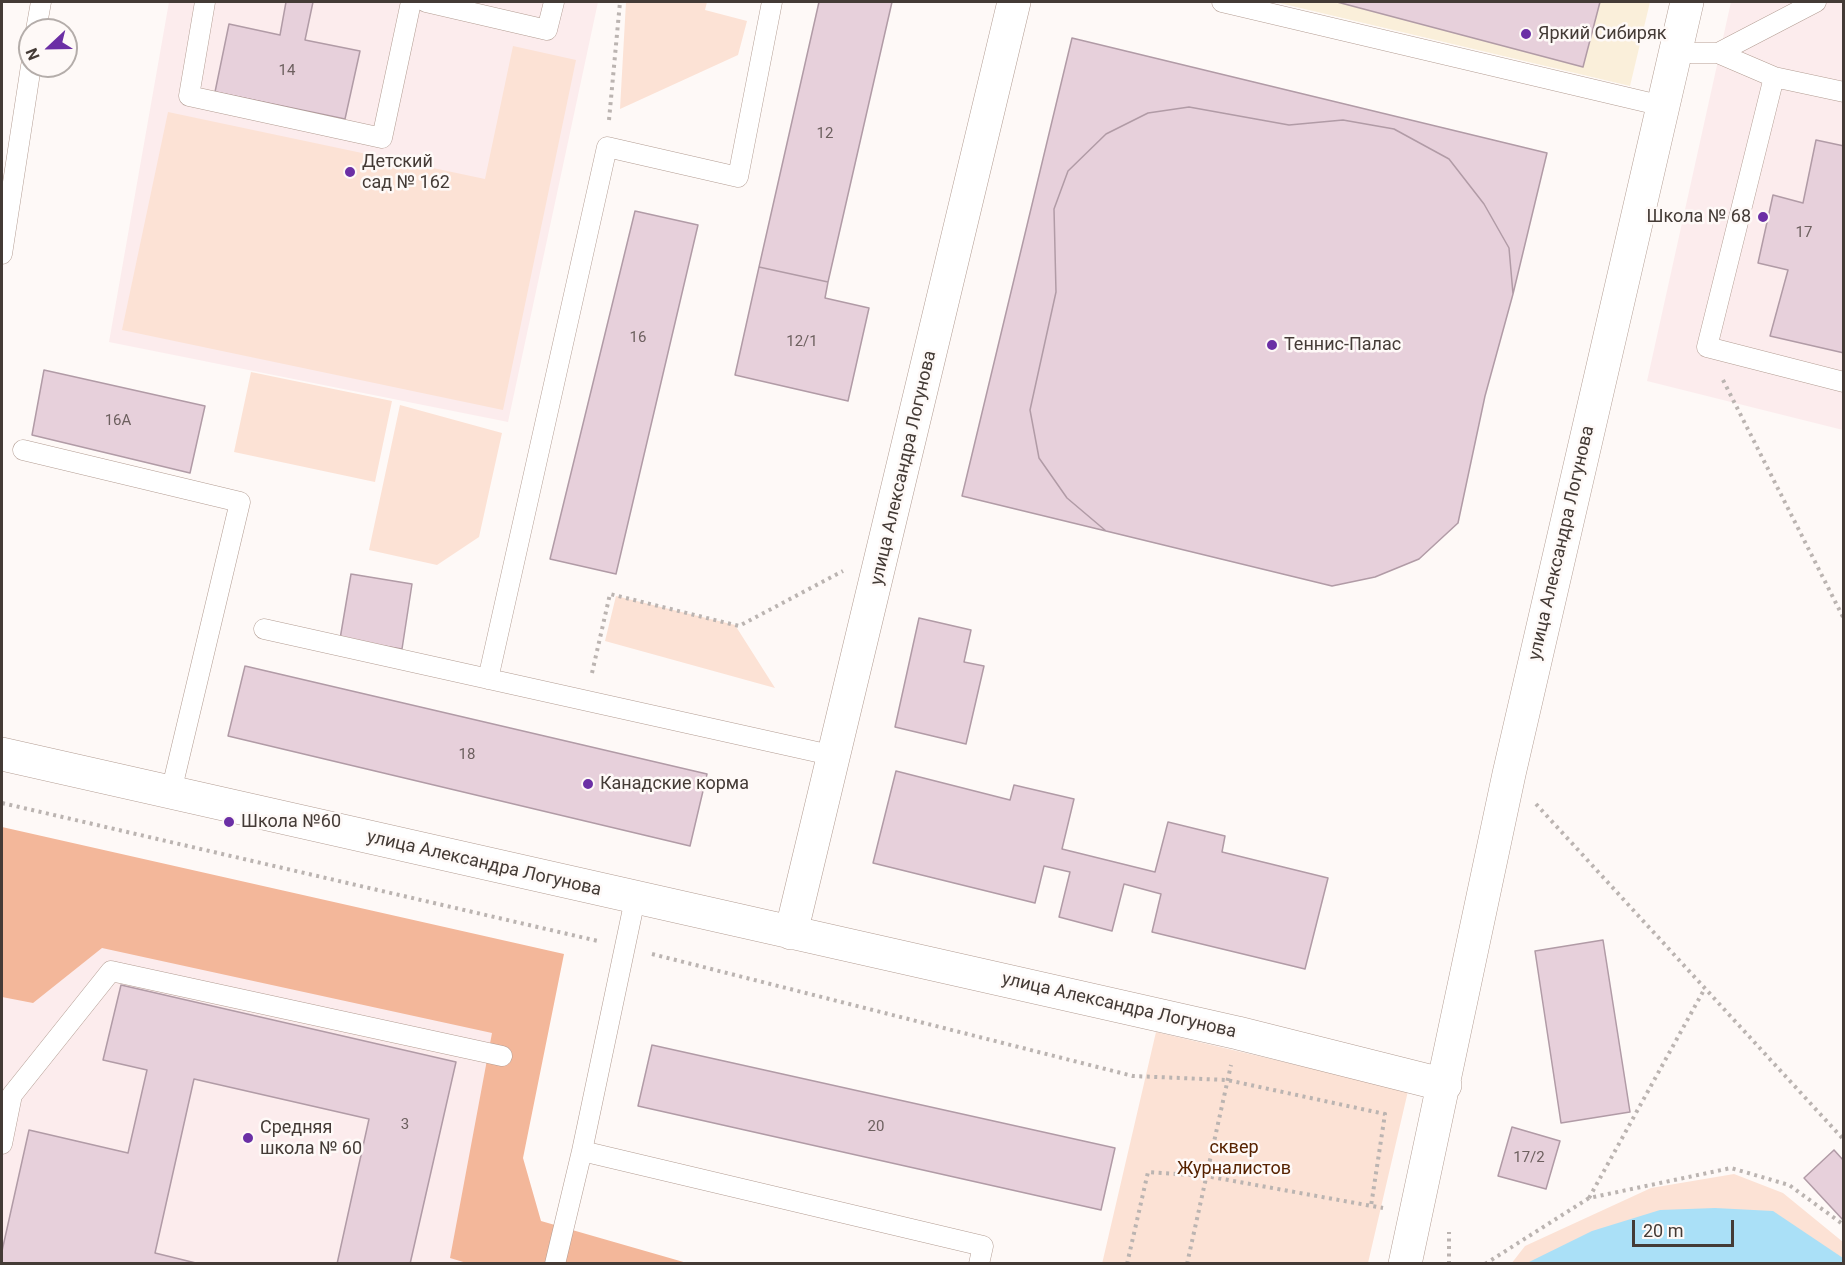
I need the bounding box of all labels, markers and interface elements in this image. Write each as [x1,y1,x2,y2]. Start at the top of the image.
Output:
north arrow [18,18,78,78]
place label: Яркий Сибиряк [1538,23,1667,45]
marker: Яркий Сибиряк [1519,27,1533,41]
text: N [22,45,44,63]
house number: 14 [279,62,295,80]
house number: 12 [817,125,833,143]
place label: Детский сад № 162 [362,151,450,194]
marker: Детский сад № 162 [343,165,357,179]
place label: Школа № 68 [1647,206,1751,228]
marker: Школа № 68 [1756,210,1770,224]
house number: 17 [1796,224,1812,242]
house number: 16 [630,329,646,347]
house number: 12/1 [786,333,818,351]
place label: Теннис-Палас [1284,334,1401,356]
marker: Теннис-Палас [1265,338,1279,352]
street label: улица Александра Логунова [866,349,942,587]
house number: 16А [105,412,131,430]
street label: улица Александра Логунова [1524,424,1600,662]
house number: 18 [459,746,475,764]
place label: Канадские корма [600,773,749,795]
marker: Канадские корма [581,777,595,791]
place label: Школа №60 [241,811,341,833]
marker: Школа №60 [222,815,236,829]
street label: улица Александра Логунова [365,826,603,902]
street label: улица Александра Логунова [1000,968,1238,1044]
house number: 3 [401,1116,409,1134]
place label: Средняя школа № 60 [260,1117,362,1160]
house number: 20 [868,1118,884,1136]
marker: Средняя школа № 60 [241,1131,255,1145]
park label: сквер Журналистов [1177,1137,1291,1180]
house number: 17/2 [1513,1149,1545,1167]
scale bar [1635,1208,1737,1246]
text: 20 m [1643,1220,1683,1241]

